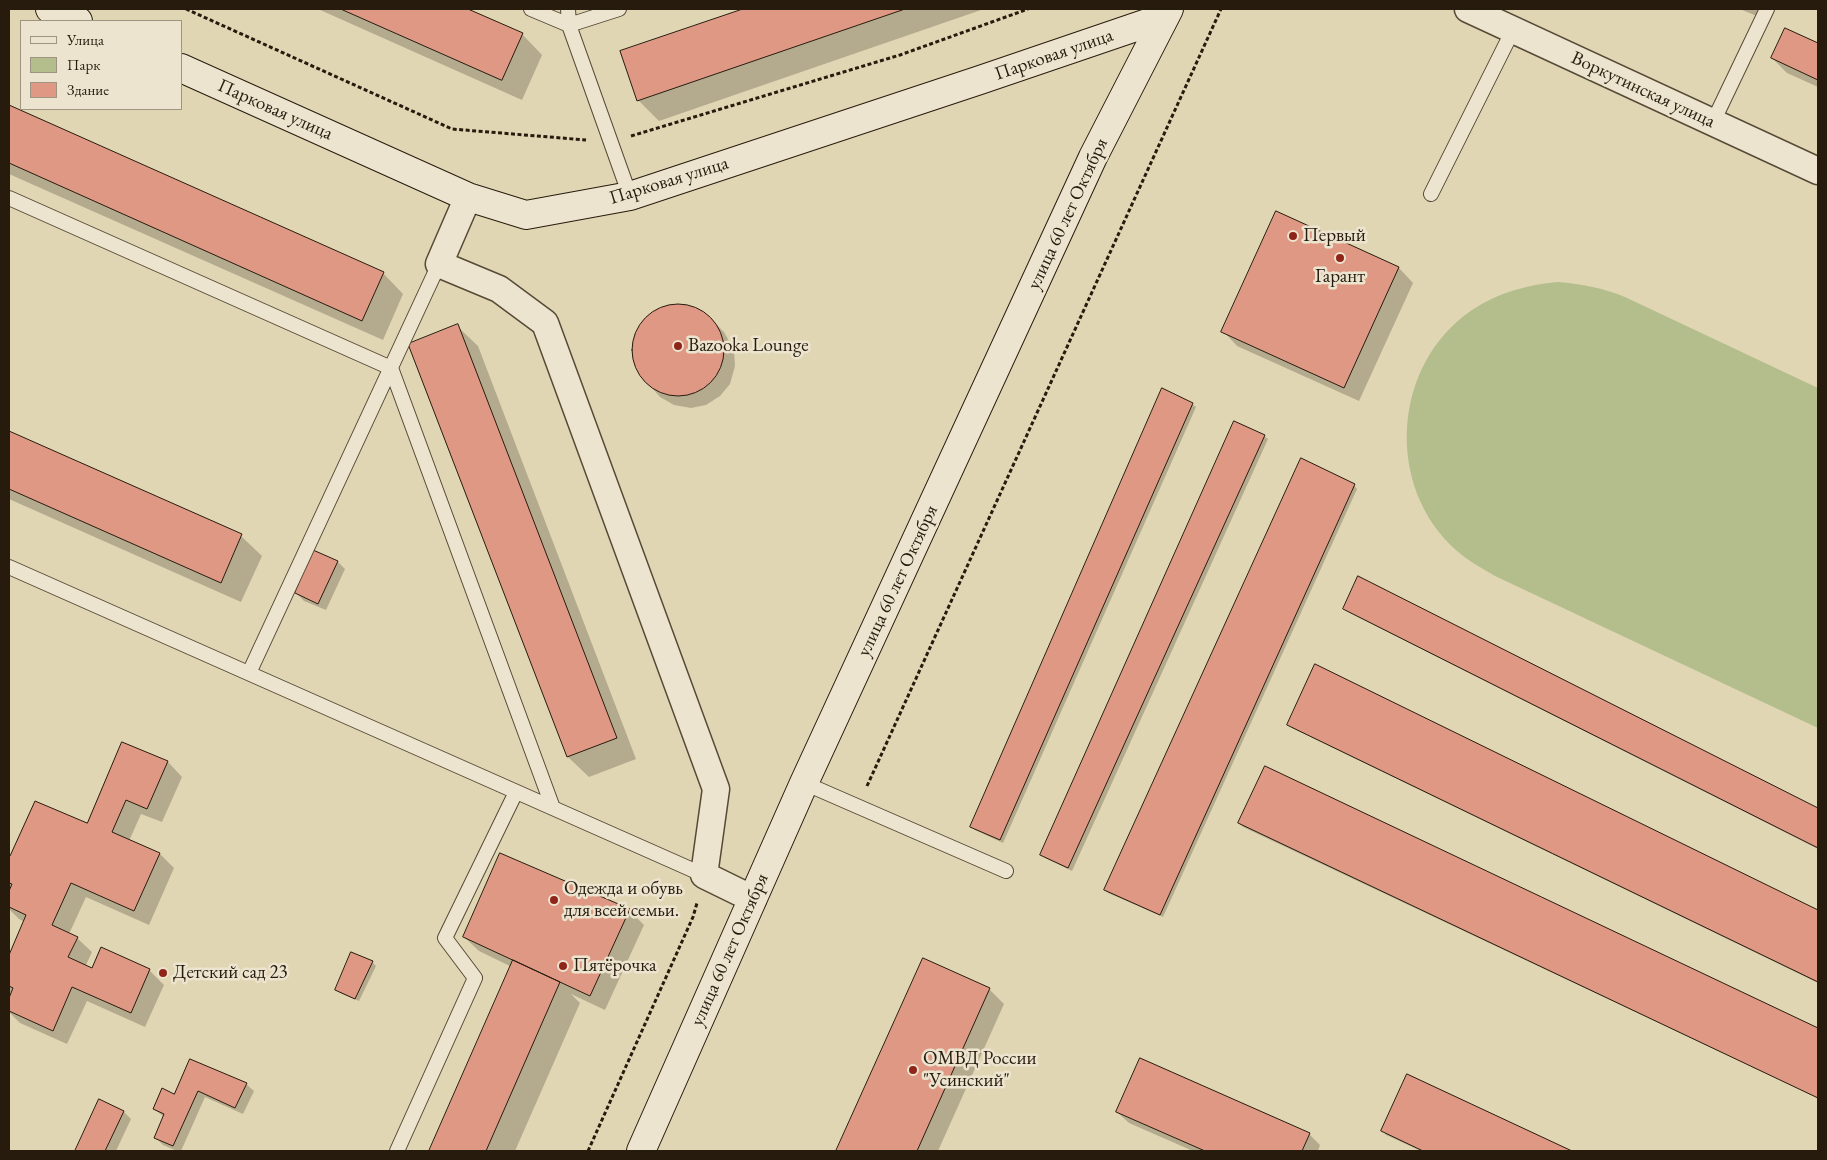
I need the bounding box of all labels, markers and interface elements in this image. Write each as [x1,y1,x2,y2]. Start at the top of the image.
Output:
legend [20,20,182,110]
street label: Парковая улица [992,24,1116,86]
text: Улица [67,30,104,49]
street label: Воркутинская улица [1567,47,1719,133]
text: Парк [67,55,100,74]
street label: Парковая улица [214,74,336,146]
text: Здание [67,80,109,99]
street label: улица 60 лет Октября [1023,135,1113,293]
street label: Парковая улица [607,152,731,210]
place label: Первый [1303,225,1366,247]
marker: Первый [1287,230,1299,242]
marker: Гарант [1334,252,1346,264]
place label: Гарант [1315,266,1365,288]
place label: Bazooka Lounge [688,335,809,357]
marker: Bazooka Lounge [672,340,684,352]
street label: улица 60 лет Октября [853,502,943,660]
street label: улица 60 лет Октября [686,870,774,1030]
place label: Одежда и обувь для всей семьи. [564,878,683,922]
marker: Одежда и обувь для всей семьи. [548,894,560,906]
place label: Пятёрочка [573,955,657,977]
marker: Пятёрочка [557,960,569,972]
place label: Детский сад 23 [173,962,288,984]
marker: Детский сад 23 [157,967,169,979]
place label: ОМВД России "Усинский" [923,1048,1036,1092]
marker: ОМВД России "Усинский" [907,1064,919,1076]

